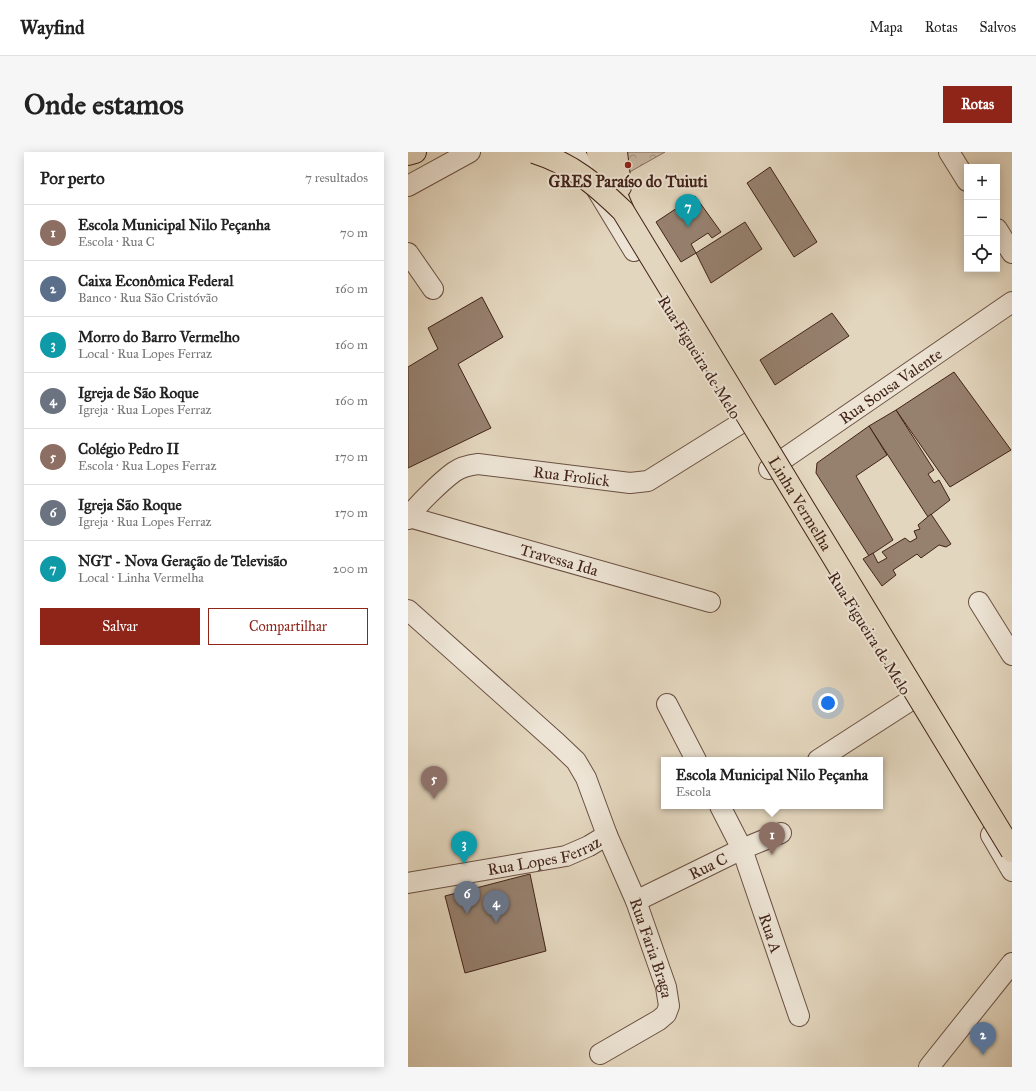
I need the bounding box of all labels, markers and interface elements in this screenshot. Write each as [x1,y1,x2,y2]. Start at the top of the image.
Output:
text: Wayfind [20,16,85,39]
text: Mapa [869,19,903,36]
text: Rotas [925,19,958,36]
text: Salvos [980,19,1016,36]
button: Rotas [943,86,1012,123]
text: Onde estamos [24,87,184,122]
marker: GRES Paraíso do Tuiuti [623,160,633,170]
map controls [964,164,1000,272]
button: + [964,164,1000,200]
text: Por perto [40,168,105,189]
text: 7 resultados [305,170,368,186]
place label: GRES Paraíso do Tuiuti [548,172,708,191]
pin: 7 [675,194,701,227]
button: − [964,200,1000,236]
text: Escola Municipal Nilo Peçanha [78,216,270,234]
text: 1 [50,225,56,241]
text: 70 m [340,225,368,241]
text: Escola · Rua C [78,234,155,250]
button: locate [964,236,1000,272]
text: Caixa Econômica Federal [78,272,233,290]
text: 2 [50,281,56,297]
text: 160 m [335,281,368,297]
text: Banco · Rua São Cristóvão [78,290,218,306]
street label: Rua Figueira de Melo [653,292,745,423]
text: Morro do Barro Vermelho [78,328,240,346]
text: 3 [50,337,56,353]
text: 160 m [335,337,368,353]
street label: Rua Sousa Valente [835,344,946,428]
text: Local · Rua Lopes Ferraz [78,346,212,362]
text: Igreja de São Roque [78,384,199,402]
text: 4 [49,393,57,409]
text: 160 m [335,393,368,409]
text: Igreja · Rua Lopes Ferraz [78,402,212,418]
text: Colégio Pedro II [78,440,179,458]
text: 5 [50,449,56,465]
text: 170 m [335,449,368,465]
street label: Linha Vermelha [764,453,836,554]
text: Escola · Rua Lopes Ferraz [78,458,216,474]
street label: Rua Frolick [532,462,611,490]
text: Igreja São Roque [78,496,182,514]
text: 6 [50,505,56,521]
text: 170 m [335,505,368,521]
text: Igreja · Rua Lopes Ferraz [78,514,212,530]
street label: Travessa Ida [518,540,601,580]
text: NGT - Nova Geração de Televisão [78,552,287,570]
text: 7 [50,561,56,577]
text: 200 m [333,561,368,577]
street label: Rua Figueira de Melo [823,568,915,699]
text: Local · Linha Vermelha [78,570,204,586]
button: Salvar [40,608,200,645]
button: Compartilhar [208,608,368,645]
your location [818,693,838,713]
popup [661,757,883,809]
pin: 5 [421,766,447,799]
text: Escola Municipal Nilo Peçanha [676,766,868,784]
text: Escola [676,784,711,800]
pin: 1 [759,822,785,855]
pin: 3 [451,831,477,864]
street label: Rua Lopes Ferraz [486,832,605,879]
street label: Rua C [686,849,731,884]
pin: 6 [454,881,480,914]
pin: 4 [483,890,509,923]
street label: Rua Faria Braga [626,895,677,1000]
street label: Rua A [755,911,786,956]
pin: 2 [970,1022,996,1055]

